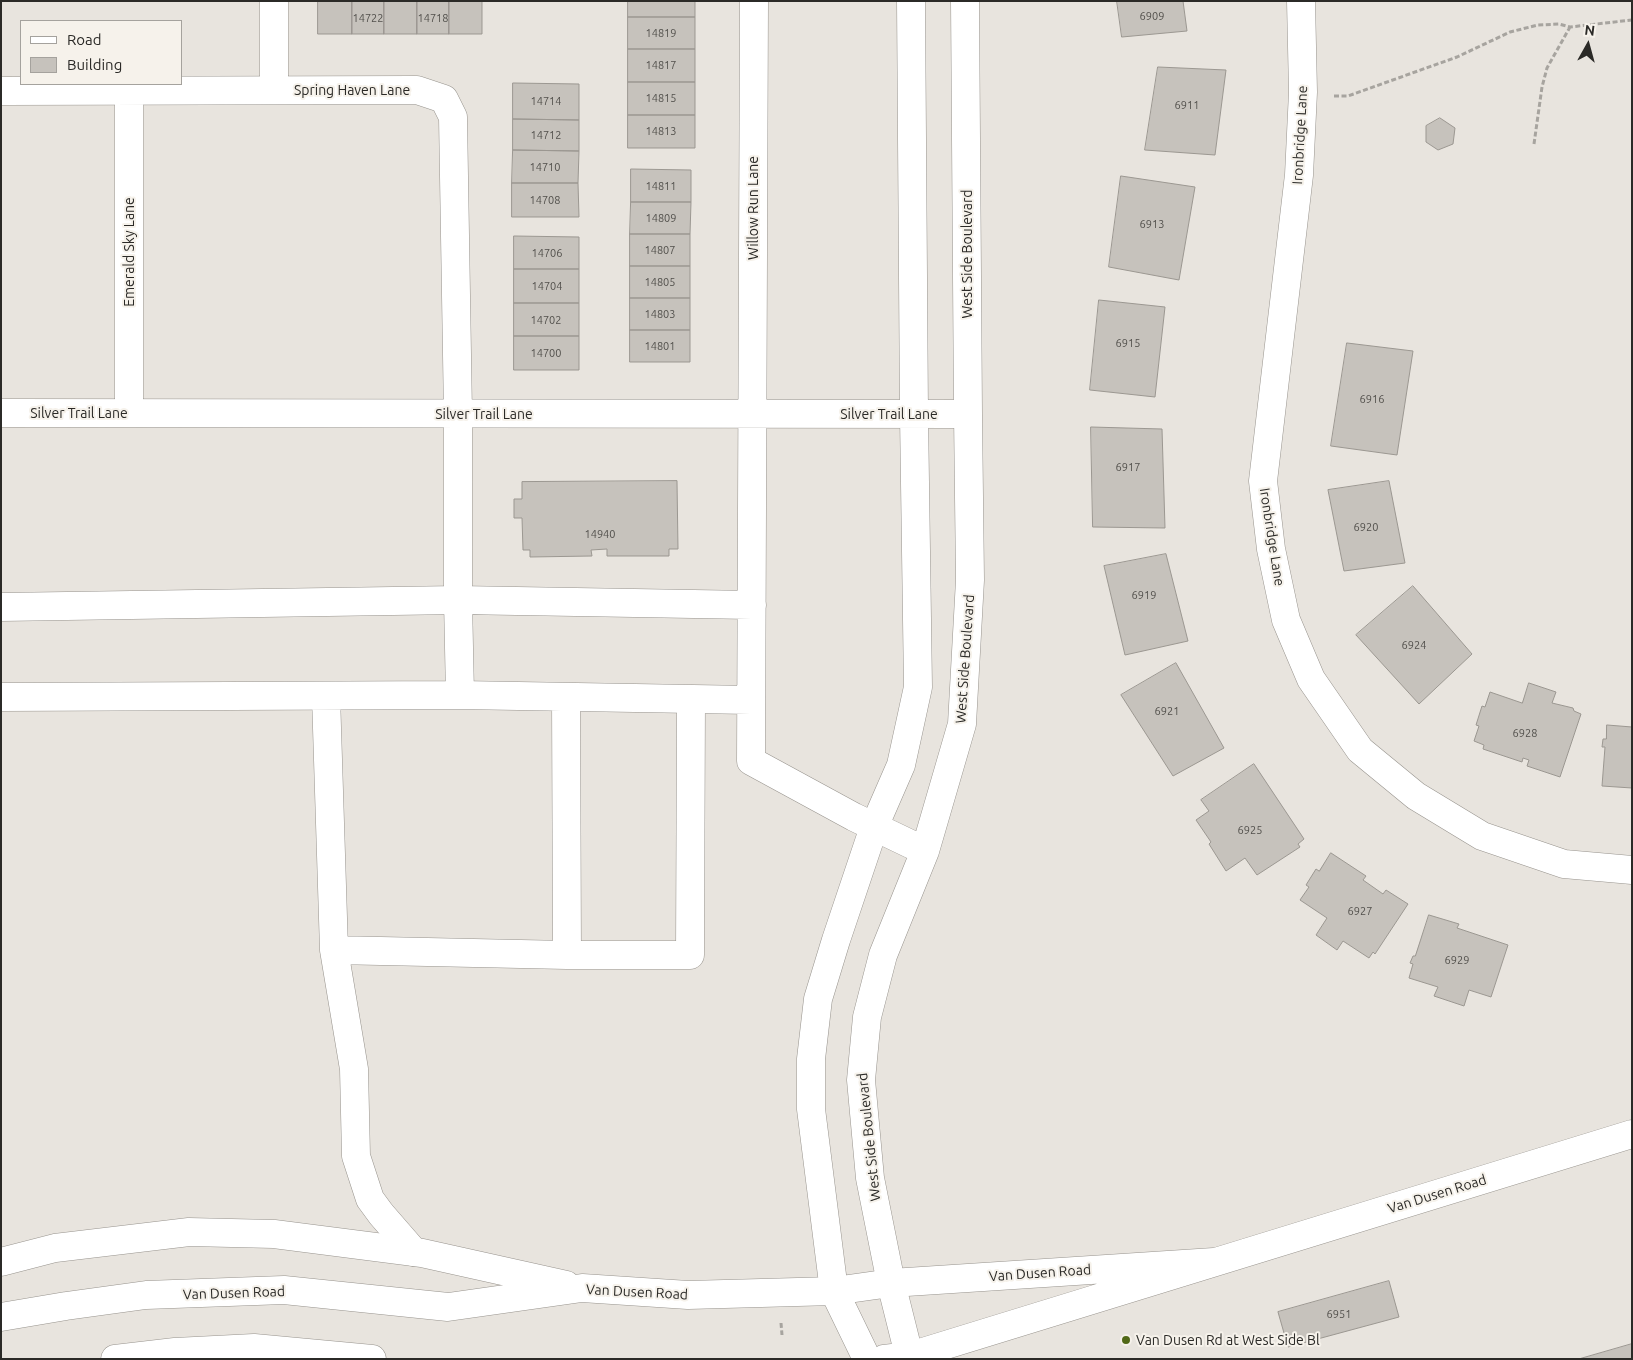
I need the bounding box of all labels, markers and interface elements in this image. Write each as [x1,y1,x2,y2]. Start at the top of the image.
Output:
house number: 6909 [1140,9,1164,23]
house number: 14722 [352,11,384,25]
house number: 14718 [417,11,449,25]
legend [20,20,182,85]
north arrow [1563,20,1613,70]
text: N [1584,22,1596,39]
house number: 14819 [645,26,677,40]
text: Road [67,31,102,48]
text: Building [67,56,122,73]
house number: 14817 [645,58,677,72]
street label: Spring Haven Lane [294,82,410,98]
street label: Ironbridge Lane [1289,85,1311,185]
house number: 14815 [645,91,677,105]
house number: 14714 [530,94,562,108]
house number: 6911 [1175,98,1199,112]
house number: 14813 [645,124,677,138]
house number: 14712 [530,128,562,142]
street label: Willow Run Lane [745,156,761,260]
house number: 14710 [529,160,561,174]
house number: 14811 [645,179,677,193]
street label: West Side Boulevard [959,189,975,319]
house number: 14708 [529,193,561,207]
street label: Emerald Sky Lane [121,197,137,307]
house number: 14809 [645,211,677,225]
house number: 6913 [1140,217,1164,231]
house number: 14807 [644,243,676,257]
house number: 14706 [531,246,563,260]
house number: 14805 [644,275,676,289]
house number: 14704 [531,279,563,293]
house number: 14803 [644,307,676,321]
house number: 14702 [530,313,562,327]
house number: 6915 [1116,336,1140,350]
house number: 14801 [644,339,676,353]
house number: 14700 [530,346,562,360]
house number: 6916 [1360,392,1384,406]
street label: Silver Trail Lane [30,405,128,421]
street label: Silver Trail Lane [435,406,533,422]
street label: Silver Trail Lane [840,406,938,422]
house number: 6917 [1116,460,1140,474]
street label: Ironbridge Lane [1256,487,1288,587]
house number: 6920 [1354,520,1378,534]
house number: 14940 [584,527,616,541]
house number: 6919 [1132,588,1156,602]
street label: West Side Boulevard [952,594,978,724]
house number: 6924 [1402,638,1426,652]
house number: 6921 [1155,704,1179,718]
house number: 6928 [1513,726,1537,740]
house number: 6925 [1238,823,1262,837]
house number: 6927 [1348,904,1372,918]
house number: 6929 [1445,953,1469,967]
street label: West Side Boulevard [854,1072,884,1202]
street label: Van Dusen Road [1386,1171,1488,1217]
street label: Van Dusen Road [988,1261,1092,1285]
street label: Van Dusen Road [586,1281,688,1303]
street label: Van Dusen Road [183,1283,285,1303]
house number: 6951 [1327,1307,1351,1321]
place label: Van Dusen Rd at West Side Bl [1136,1332,1320,1348]
marker: Van Dusen Rd at West Side Bl [1120,1334,1132,1346]

